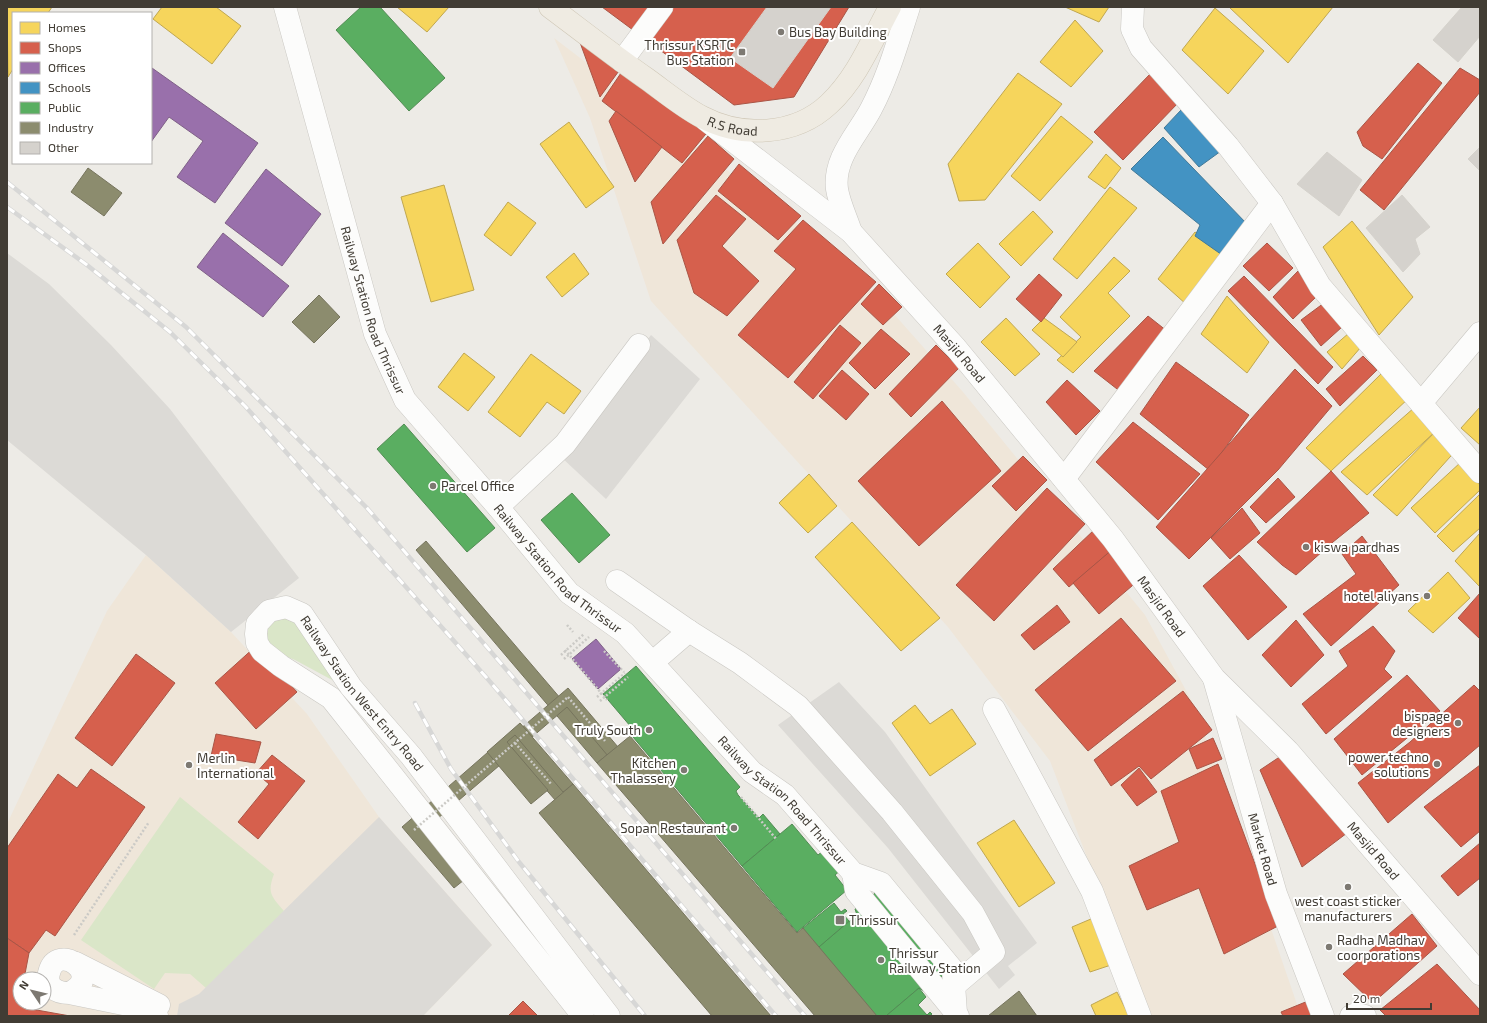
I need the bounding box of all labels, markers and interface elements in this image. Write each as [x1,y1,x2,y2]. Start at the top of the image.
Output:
legend [12,12,152,164]
text: Homes [48,20,86,34]
place label: Bus Bay Building [789,24,887,40]
marker: Bus Bay Building [776,27,786,37]
place label: Thrissur KSRTC Bus Station [644,37,734,68]
text: Shops [48,40,82,54]
marker: Thrissur KSRTC Bus Station [737,47,747,57]
text: Offices [48,60,85,74]
text: Schools [48,80,91,94]
text: Public [48,100,81,114]
street label: R.S Road [705,113,758,139]
text: Industry [48,120,94,134]
text: Other [48,140,79,154]
street label: Railway Station Road Thrissur [338,224,409,397]
street label: Masjid Road [930,321,989,386]
place label: Parcel Office [441,478,514,494]
marker: Parcel Office [428,481,438,491]
street label: Railway Station Road Thrissur [491,500,625,636]
place label: kiswa pardhas [1314,539,1400,555]
marker: kiswa pardhas [1301,542,1311,552]
street label: Masjid Road [1134,572,1189,640]
place label: hotel aliyans [1343,588,1419,604]
marker: hotel aliyans [1422,591,1432,601]
street label: Railway Station West Entry Road [297,612,427,774]
place label: bispage designers [1392,708,1450,739]
marker: bispage designers [1453,718,1463,728]
place label: Truly South [574,722,641,738]
marker: Truly South [644,725,654,735]
street label: Railway Station Road Thrissur [715,732,850,868]
place label: power techno solutions [1348,749,1429,780]
place label: Merlin International [197,750,274,781]
place label: Kitchen Thalassery [610,755,676,786]
marker: power techno solutions [1432,759,1442,769]
marker: Merlin International [184,760,194,770]
marker: Kitchen Thalassery [679,765,689,775]
street label: Market Road [1245,811,1281,887]
street label: Masjid Road [1344,818,1403,883]
place label: Sopan Restaurant [620,820,726,836]
marker: Sopan Restaurant [729,823,739,833]
marker: west coast sticker manufacturers [1343,882,1353,892]
place label: west coast sticker manufacturers [1294,893,1402,924]
place label: Thrissur [849,912,898,928]
marker: Thrissur [834,914,846,926]
place label: Radha Madhav coorporations [1337,932,1425,963]
marker: Radha Madhav coorporations [1324,942,1334,952]
place label: Thrissur Railway Station [889,945,981,976]
marker: Thrissur Railway Station [876,955,886,965]
north arrow [12,971,52,1011]
text: N [16,978,31,992]
scale bar [1347,985,1431,1011]
text: 20 m [1353,991,1380,1005]

